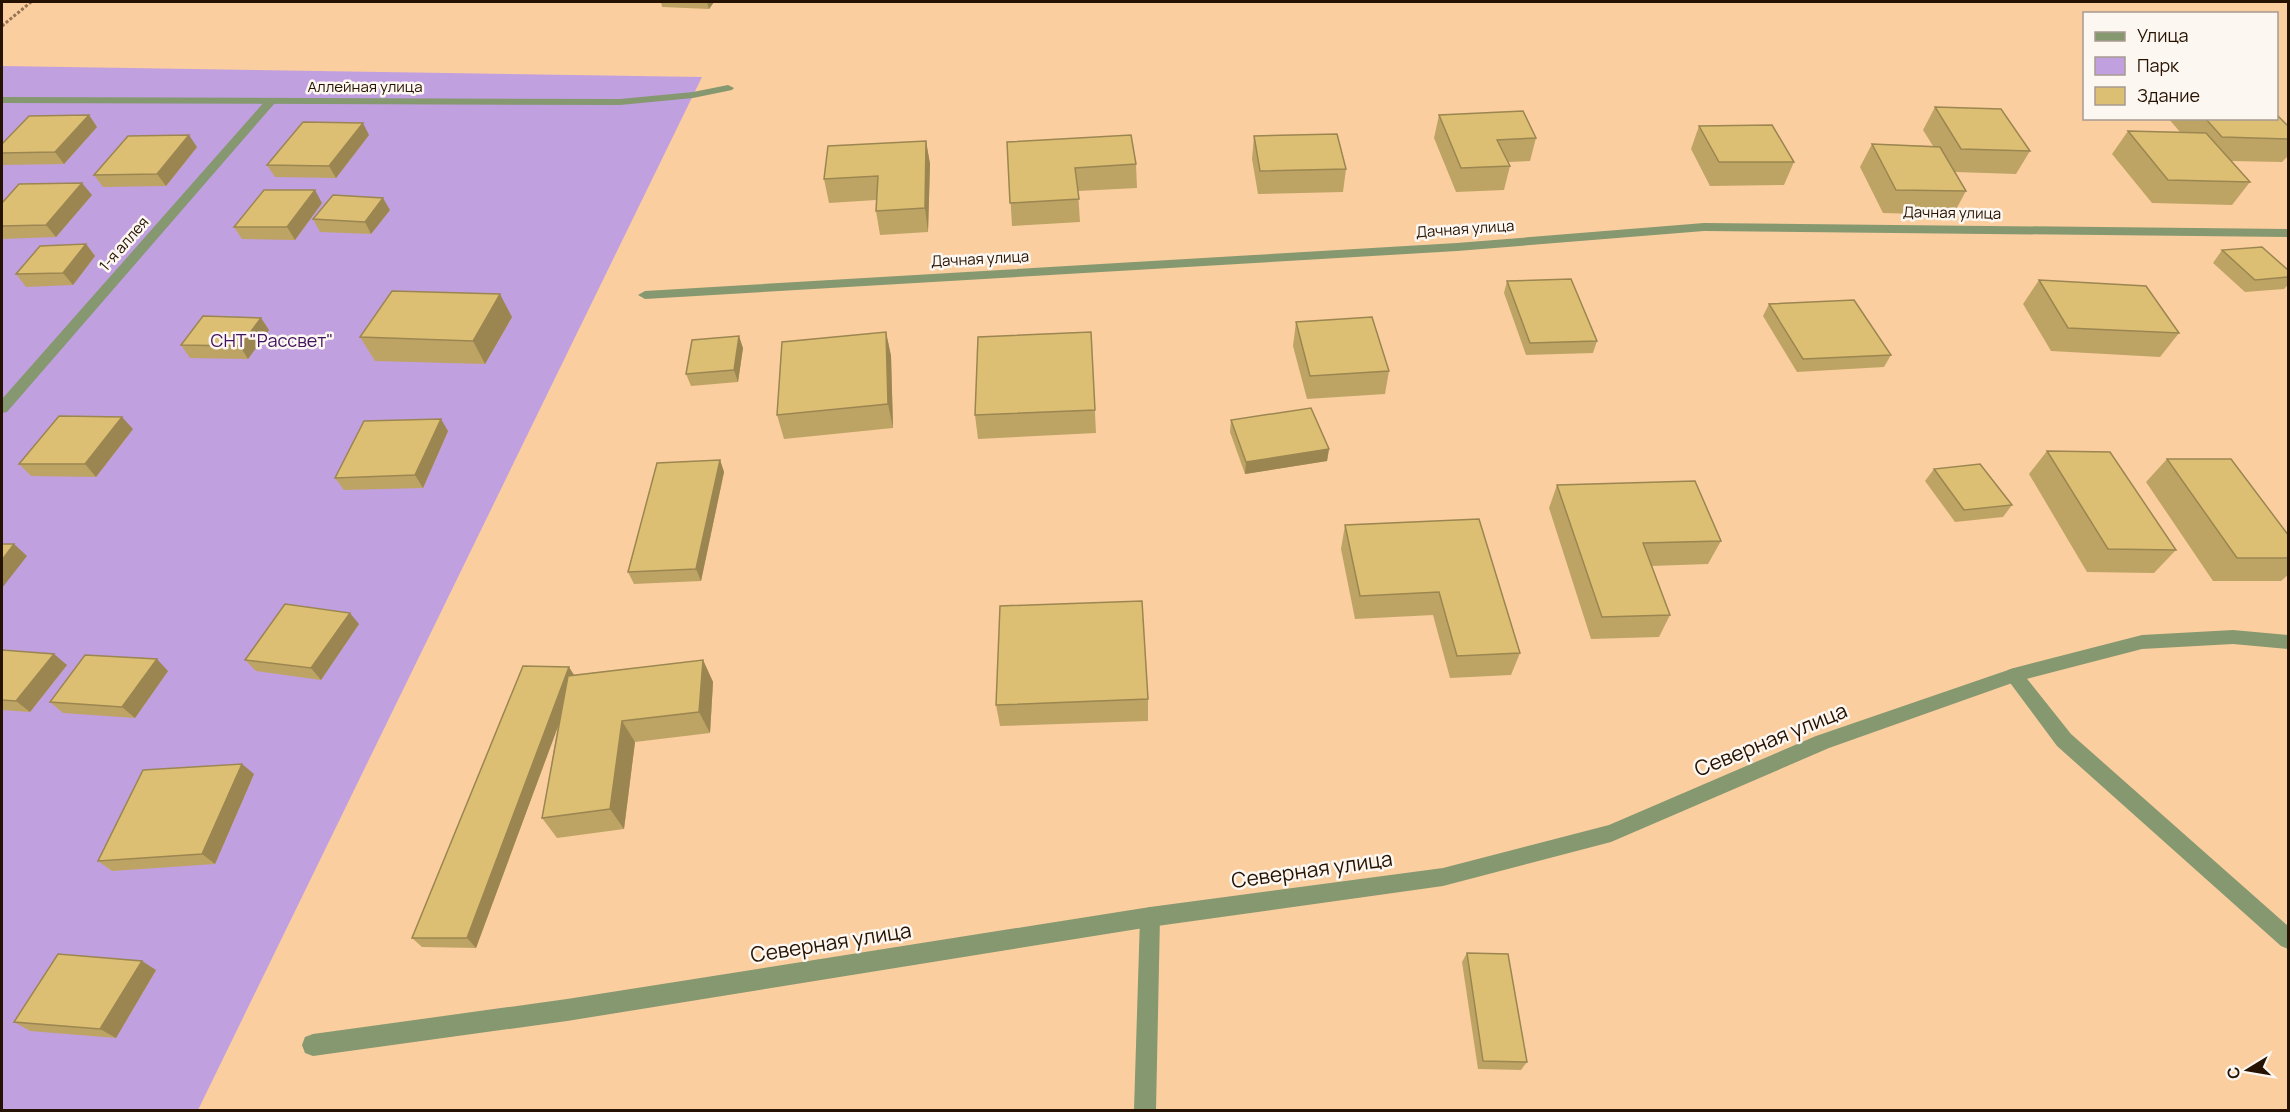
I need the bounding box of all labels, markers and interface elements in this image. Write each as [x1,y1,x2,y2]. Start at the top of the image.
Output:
legend [2083,12,2278,120]
text: Улица [2137,23,2189,47]
text: Парк [2137,53,2180,77]
street label: Аллейная улица [308,76,422,97]
text: Здание [2137,83,2200,107]
street label: Дачная улица [1903,201,2001,224]
street label: 1-я аллея [94,212,153,275]
street label: Дачная улица [1415,215,1515,242]
street label: Дачная улица [930,245,1030,272]
park label: СНТ "Рассвет" [211,328,333,352]
street label: Северная улица [1690,696,1851,782]
street label: Северная улица [1229,844,1394,894]
street label: Северная улица [748,915,913,969]
north arrow [2218,1040,2278,1100]
text: С [2221,1065,2245,1081]

